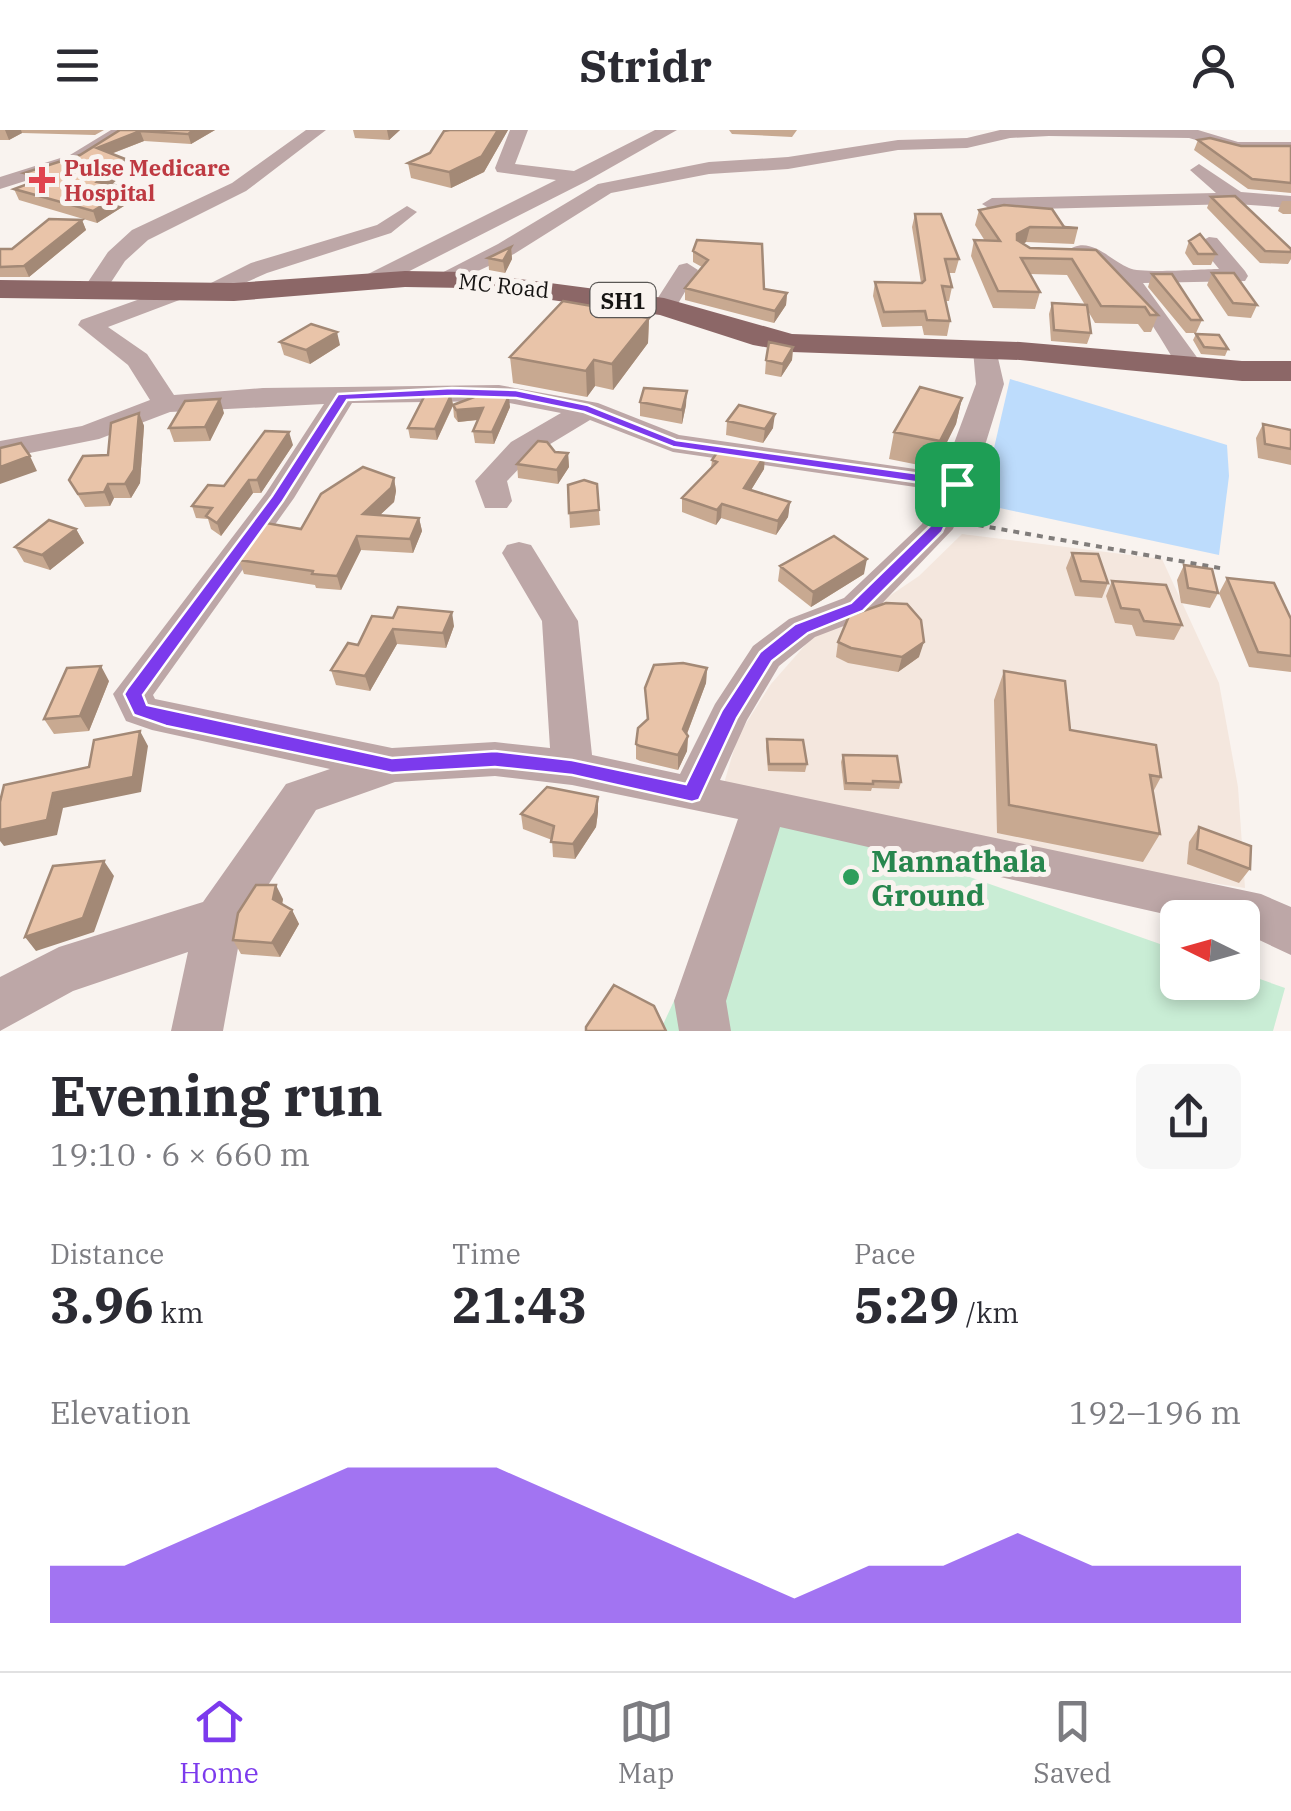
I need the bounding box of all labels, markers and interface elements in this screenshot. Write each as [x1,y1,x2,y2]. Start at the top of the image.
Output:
text: Stridr [579,36,712,94]
icon: menu [50,38,105,93]
icon: person [1186,38,1241,93]
place label: Pulse Medicare Hospital [64,153,230,207]
marker: Pulse Medicare Hospital [29,167,55,193]
street label: MC Road [457,266,551,304]
road number: SH1 [590,283,656,317]
pin [915,442,1000,527]
icon: arrive [930,457,985,512]
place label: Mannathala Ground [871,841,1047,914]
marker: Mannathala Ground [840,866,862,888]
north arrow [1160,900,1260,1000]
map controls [1160,900,1260,1000]
text: Evening run [50,1060,383,1131]
button: share [1136,1064,1241,1169]
text: 19:10 · 6 × 660 m [50,1133,310,1175]
text: Distance [50,1235,164,1272]
text: Time [452,1235,521,1272]
text: Pace [854,1235,916,1272]
text: 3.96 [50,1272,154,1337]
text: 21:43 [452,1272,587,1337]
text: 5:29 [854,1272,959,1337]
text: km [154,1294,204,1331]
text: /km [959,1294,1019,1331]
text: Elevation [50,1391,191,1433]
text: 192–196 m [1069,1391,1241,1433]
tab: Home [179,1694,259,1791]
tab: Map [618,1694,675,1791]
tab: Saved [1033,1694,1112,1791]

